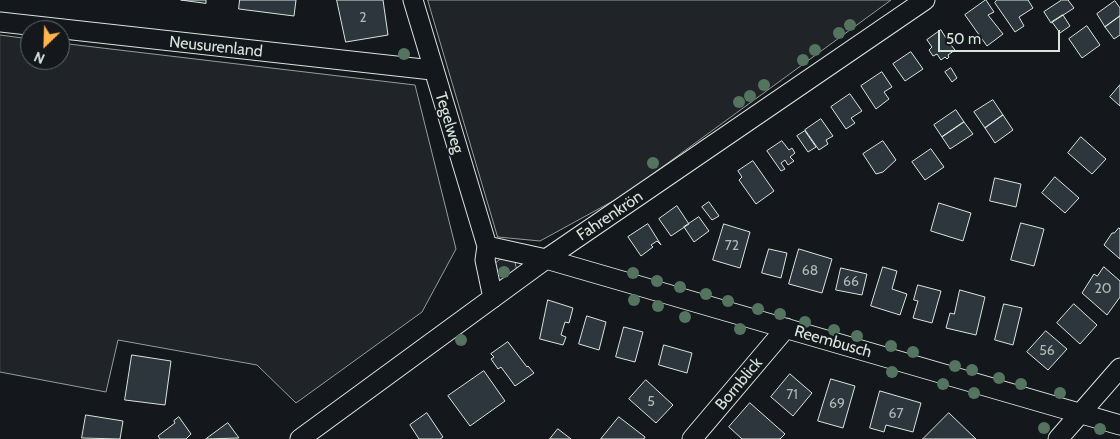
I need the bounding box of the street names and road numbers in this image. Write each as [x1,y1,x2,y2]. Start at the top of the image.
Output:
street label: Neusurenland [168,33,264,61]
street label: Tegelweg [431,90,467,156]
street label: Fahrenkrön [573,187,647,245]
street label: Reembusch [792,322,874,362]
street label: Bornblick [711,354,767,414]

